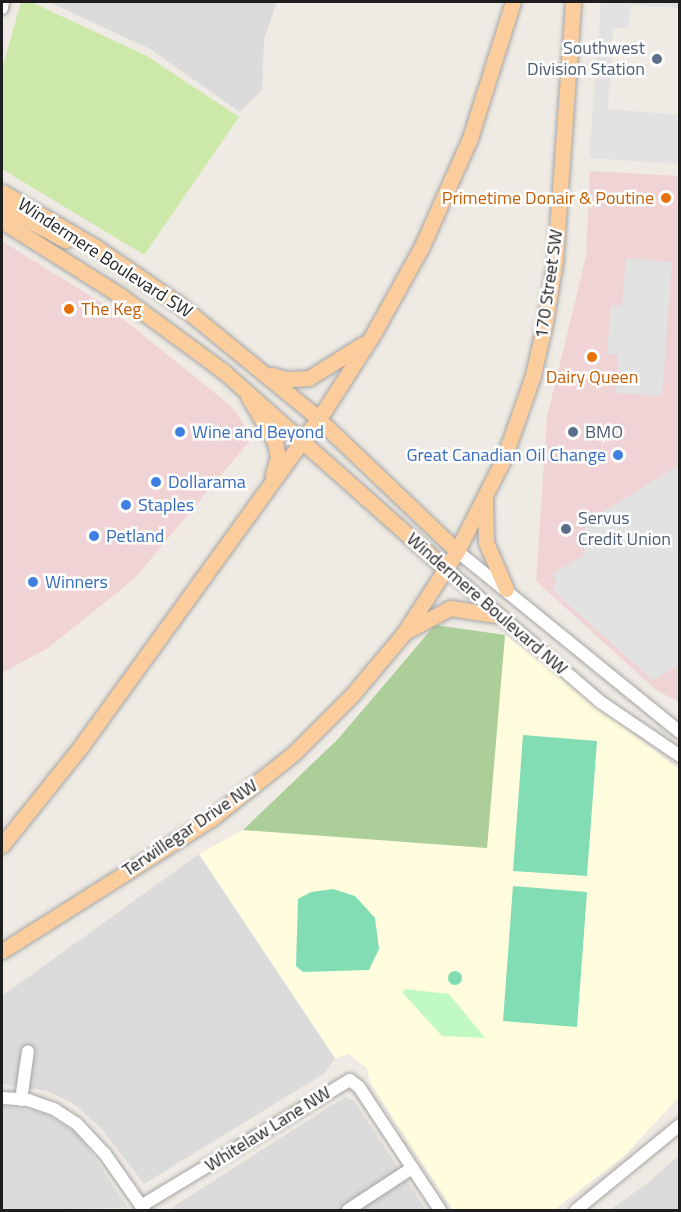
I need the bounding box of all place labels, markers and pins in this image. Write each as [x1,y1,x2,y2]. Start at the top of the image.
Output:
place label: Southwest Division Station [527,38,645,80]
marker: Southwest Division Station [650,52,664,66]
place label: Primetime Donair & Poutine [442,187,654,209]
marker: Primetime Donair & Poutine [659,191,673,205]
place label: The Keg [81,298,141,320]
marker: The Keg [62,302,76,316]
marker: Dairy Queen [585,350,599,364]
place label: Dairy Queen [546,366,638,388]
place label: Wine and Beyond [192,421,324,443]
place label: BMO [585,421,623,443]
marker: Wine and Beyond [173,425,187,439]
marker: BMO [566,425,580,439]
place label: Great Canadian Oil Change [406,444,606,466]
marker: Great Canadian Oil Change [611,448,625,462]
place label: Dollarama [168,471,246,493]
marker: Dollarama [149,475,163,489]
place label: Staples [138,494,194,516]
marker: Staples [119,498,133,512]
place label: Servus Credit Union [578,508,671,550]
marker: Servus Credit Union [559,522,573,536]
place label: Petland [106,525,164,547]
marker: Petland [87,529,101,543]
place label: Winners [45,571,108,593]
marker: Winners [26,575,40,589]

